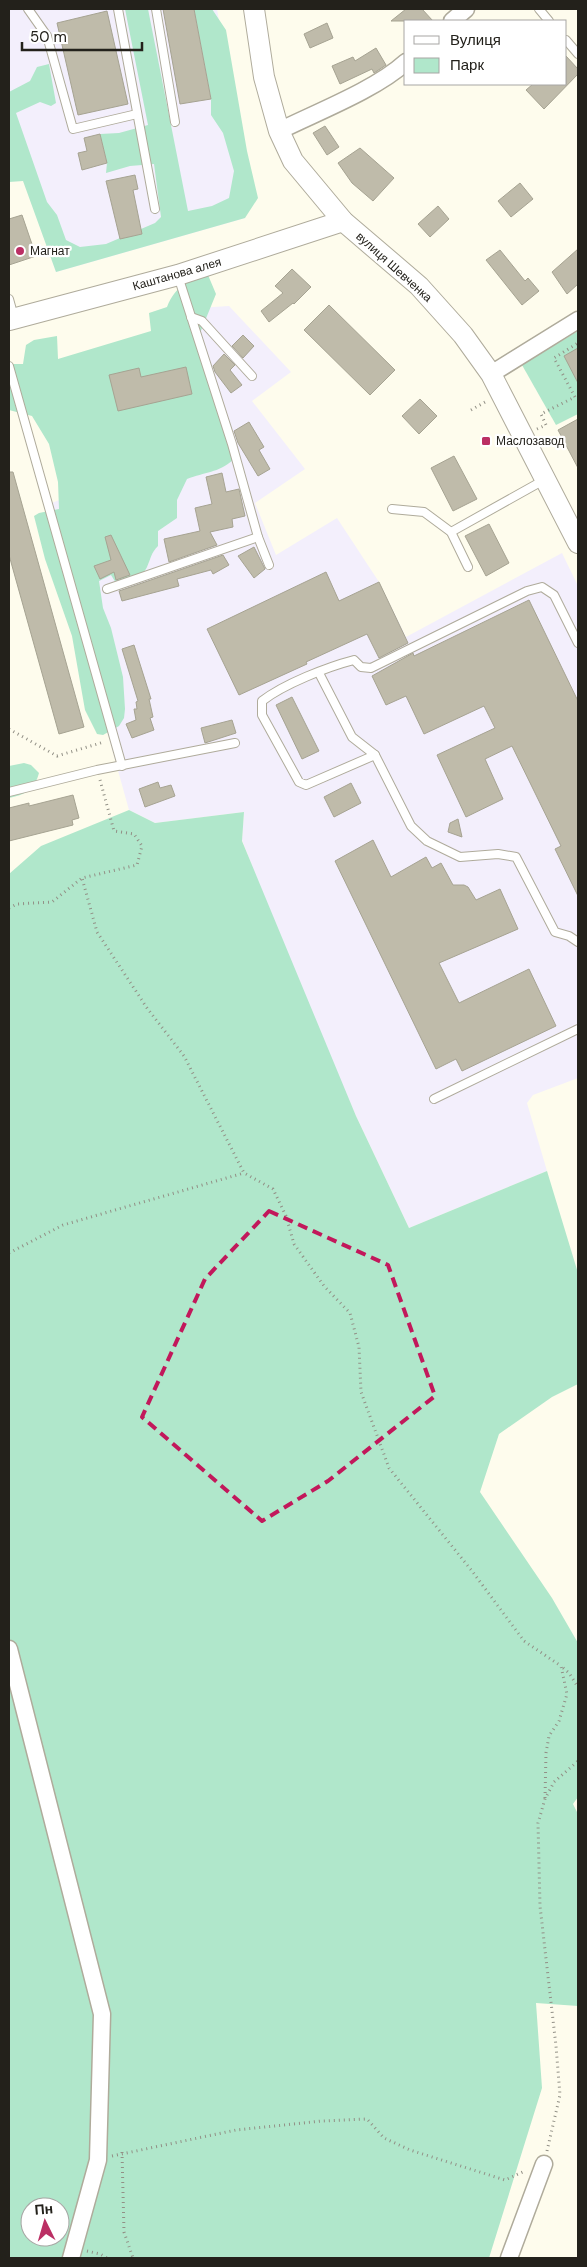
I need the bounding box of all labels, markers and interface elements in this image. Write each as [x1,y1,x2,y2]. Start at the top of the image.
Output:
scale bar [22,20,142,52]
legend [404,20,567,85]
text: 50 m [30,27,67,47]
text: Вулиця [450,30,501,50]
text: Парк [450,55,484,75]
street label: вулиця Шевченка [352,228,436,306]
place label: Магнат [30,243,70,259]
marker: Магнат [14,245,26,257]
street label: Каштанова алея [131,254,223,294]
place label: Маслозавод [496,433,564,449]
marker: Маслозавод [480,435,492,447]
north arrow [20,2197,70,2247]
text: Пн [34,2199,54,2219]

